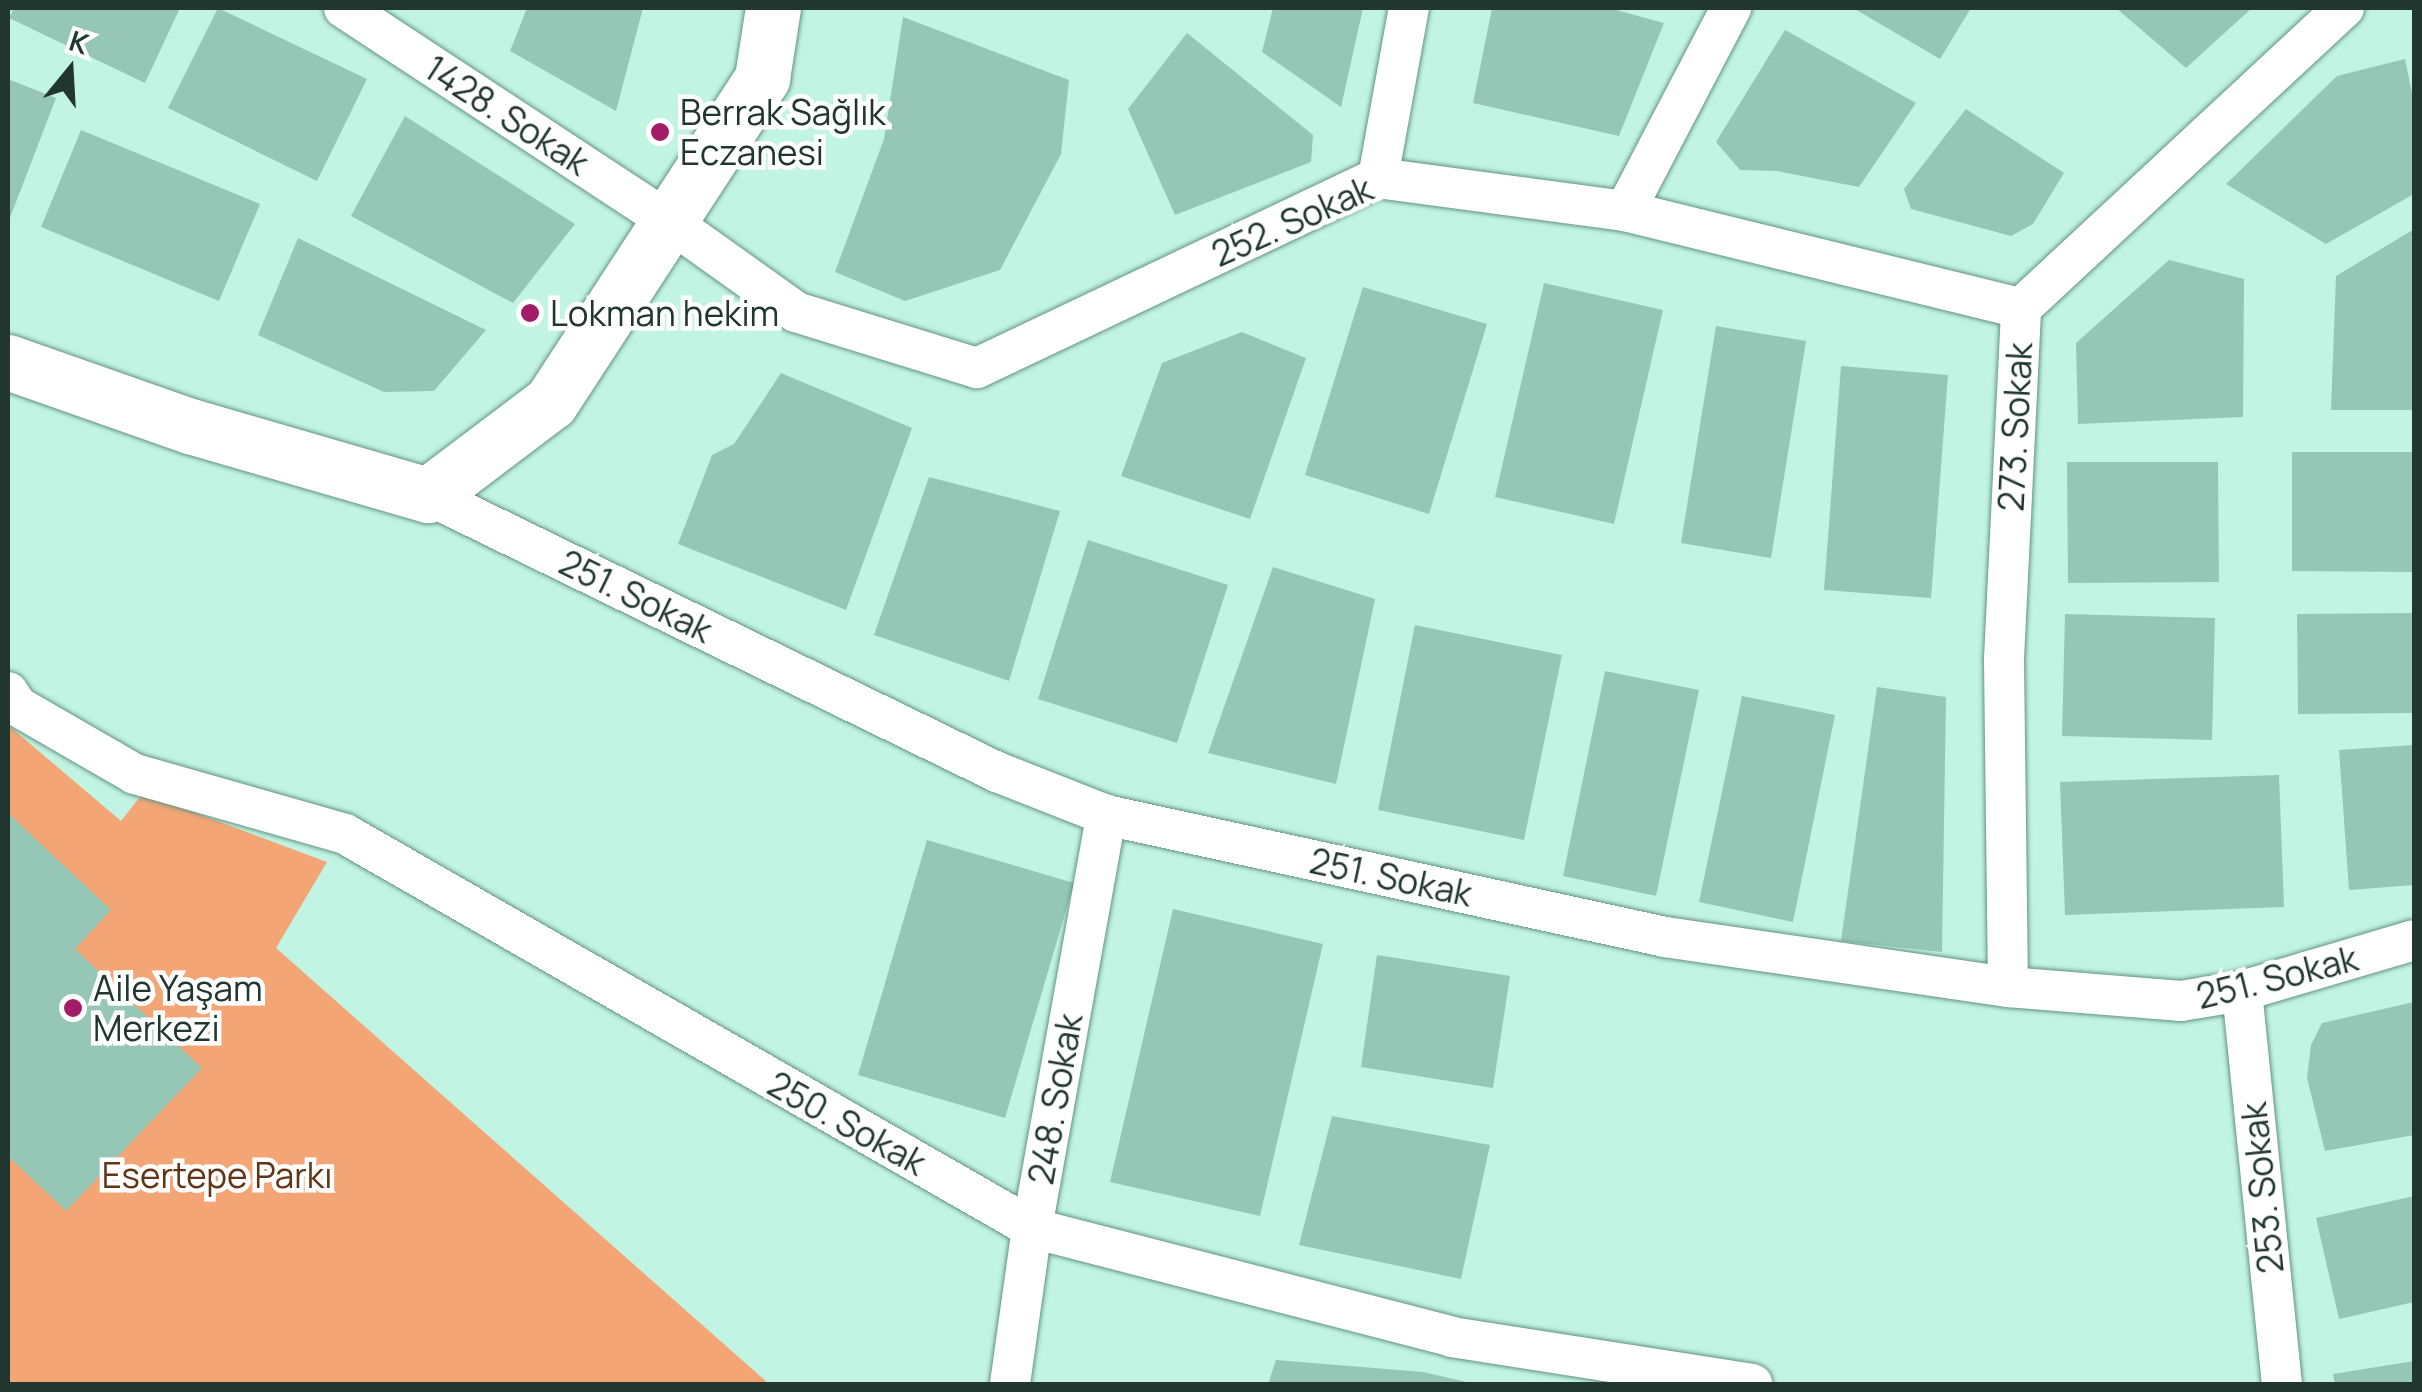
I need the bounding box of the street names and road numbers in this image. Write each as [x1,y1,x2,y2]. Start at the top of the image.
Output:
street label: 1428. Sokak [417,47,597,183]
street label: 252. Sokak [1205,167,1379,275]
street label: 273. Sokak [1990,341,2040,513]
street label: 251. Sokak [553,541,719,651]
street label: 251. Sokak [1306,839,1476,915]
street label: 251. Sokak [2192,937,2362,1017]
street label: 248. Sokak [1019,1010,1091,1188]
street label: 250. Sokak [761,1062,933,1184]
street label: 253. Sokak [2232,1100,2292,1276]

